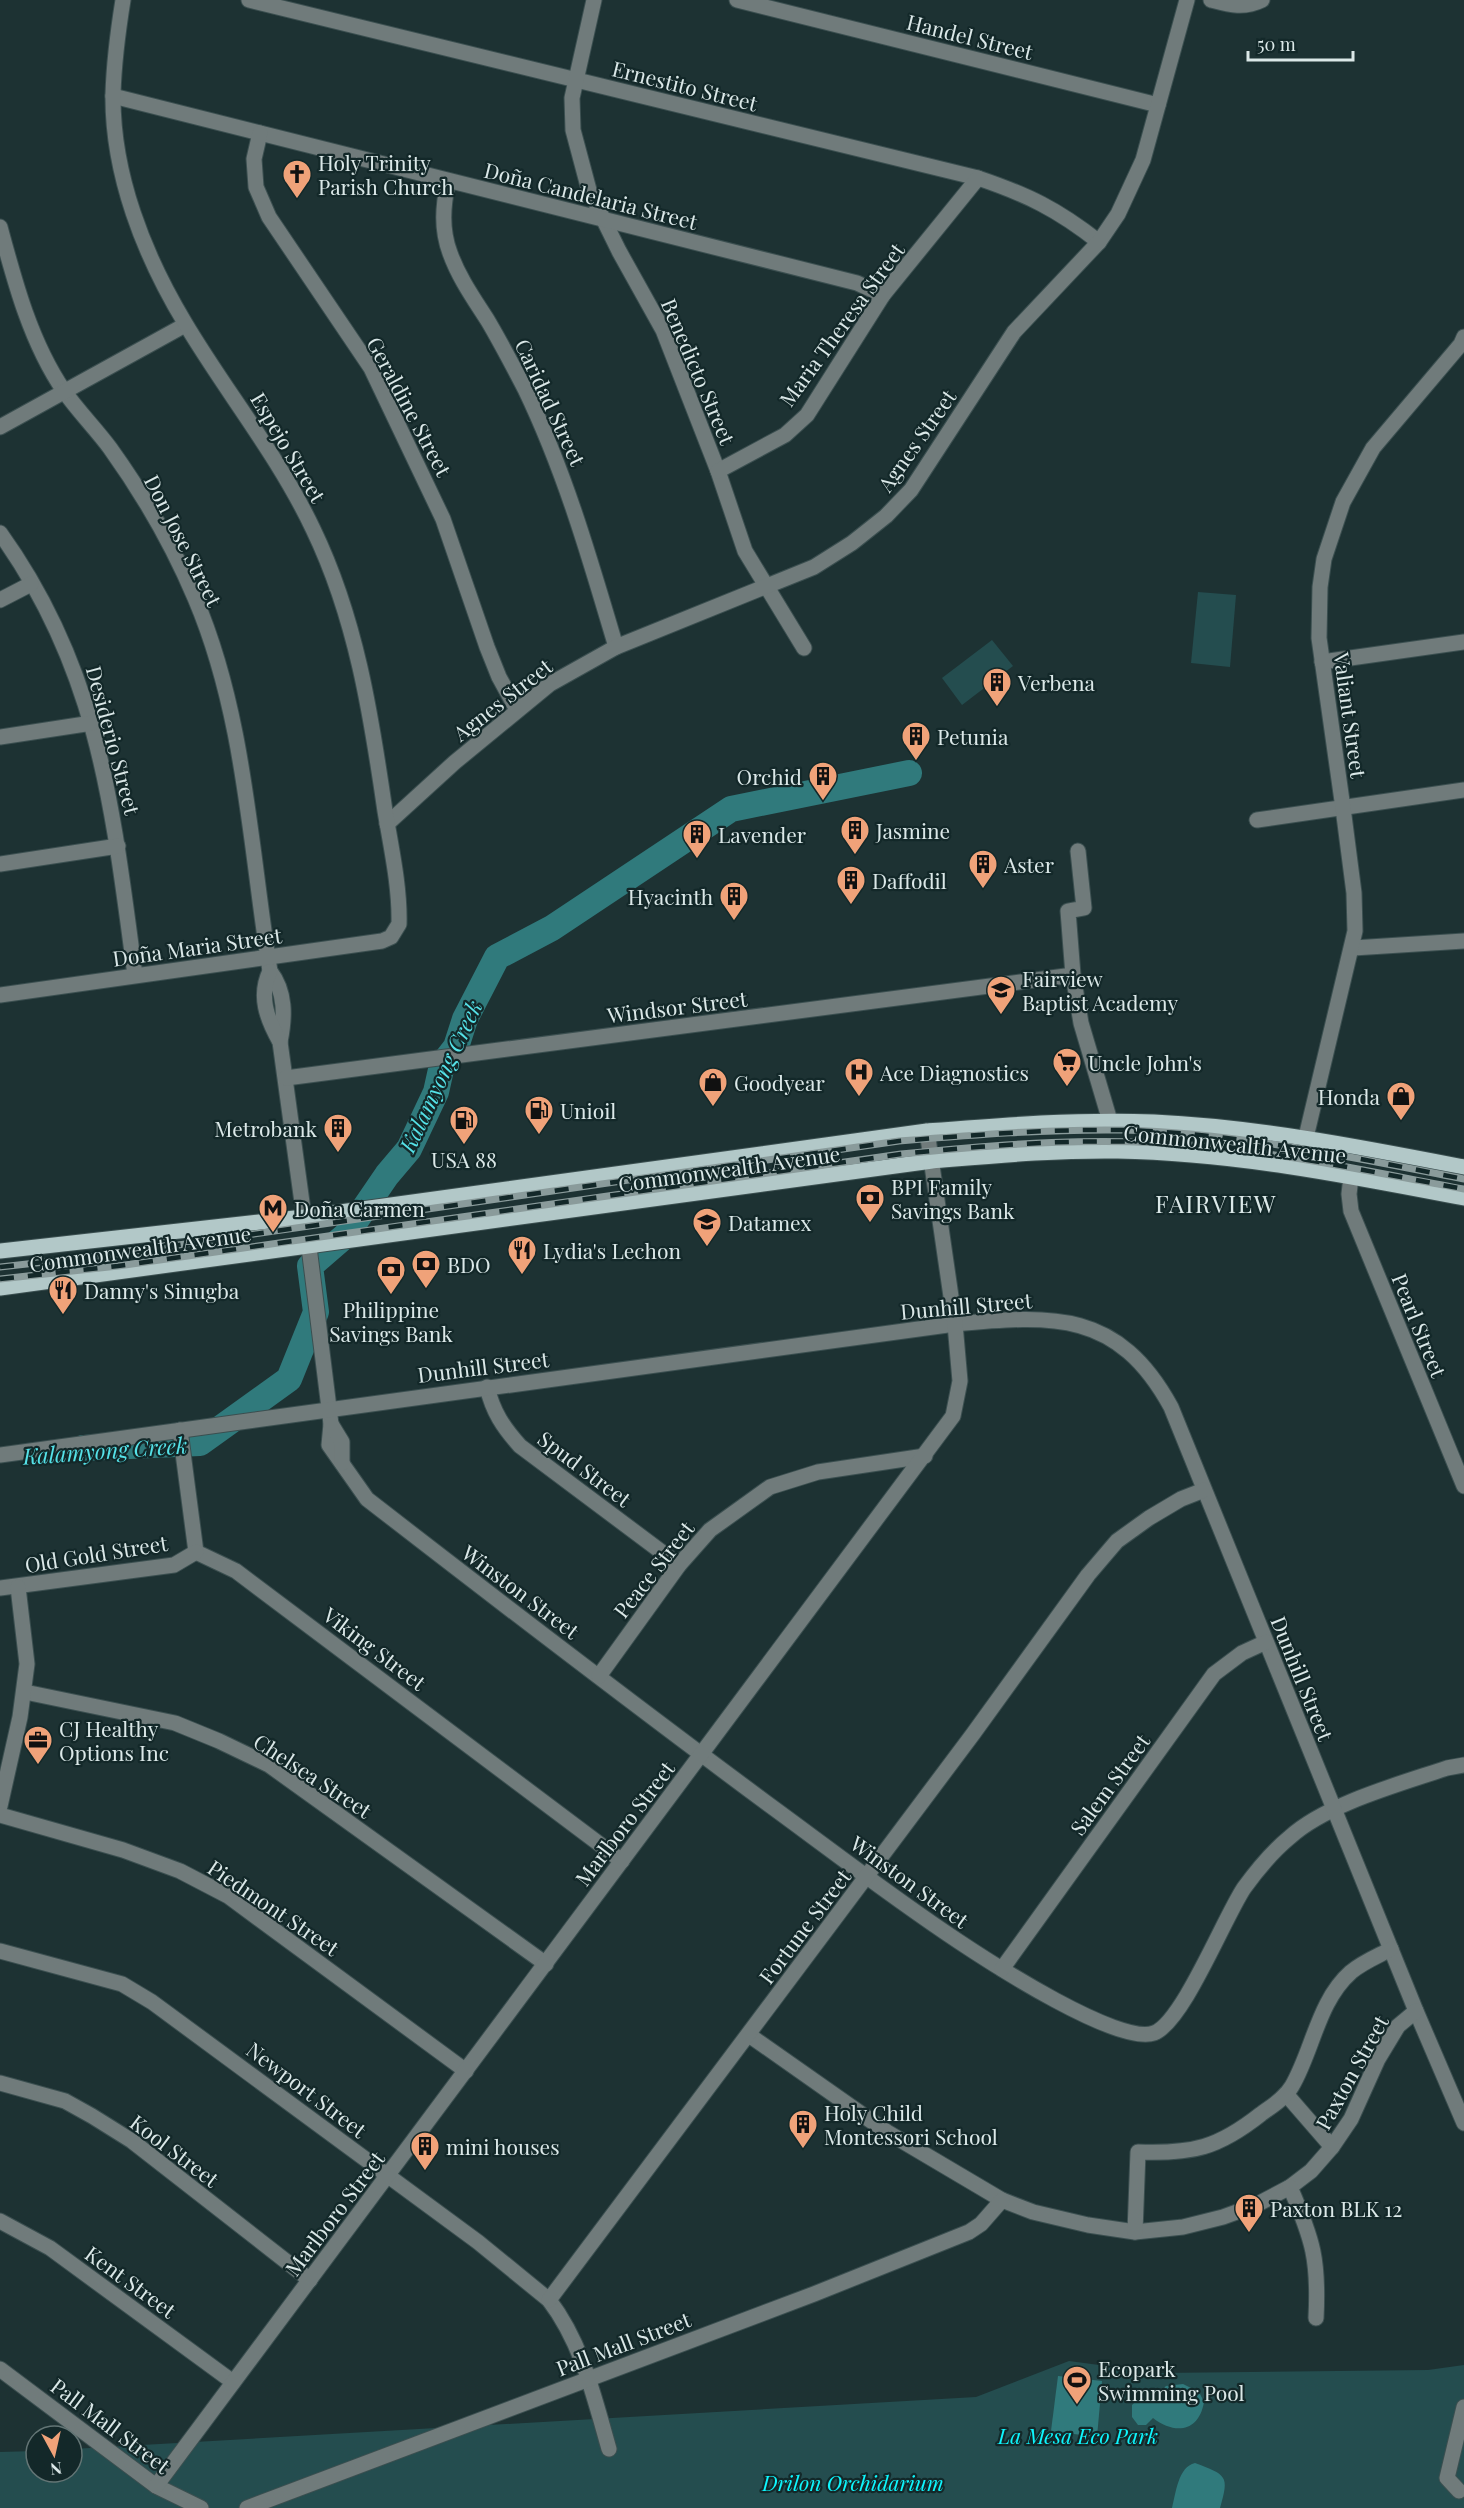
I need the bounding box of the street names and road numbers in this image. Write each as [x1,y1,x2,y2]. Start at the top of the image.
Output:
street label: Handel Street [904,7,1037,65]
street label: Ernestito Street [609,53,761,117]
street label: Doña Candelaria Street [482,155,701,235]
street label: Maria Theresa Street [772,236,910,411]
street label: Benedicto Street [656,294,743,449]
street label: Geraldine Street [361,331,459,481]
street label: Caridad Street [509,334,593,470]
street label: Agnes Street [870,383,962,497]
street label: Espejo Street [245,387,333,508]
street label: Don Jose Street [139,469,229,611]
street label: Valiant Street [1328,650,1374,780]
street label: Agnes Street [446,651,558,747]
street label: Desiderio Street [81,663,147,818]
street label: Doña Maria Street [111,920,284,972]
street label: Windsor Street [604,983,749,1029]
street label: Commonwealth Avenue [1122,1117,1348,1169]
street label: Commonwealth Avenue [616,1139,842,1197]
street label: Commonwealth Avenue [27,1219,253,1277]
street label: Pearl Street [1386,1269,1454,1382]
street label: Dunhill Street [899,1285,1034,1325]
street label: Dunhill Street [416,1344,551,1388]
street label: Spud Street [533,1424,638,1512]
street label: Peace Street [606,1514,700,1623]
street label: Old Gold Street [23,1528,170,1578]
street label: Winston Street [456,1537,586,1645]
street label: Viking Street [317,1600,432,1696]
street label: Dunhill Street [1265,1612,1341,1745]
street label: Chelsea Street [249,1726,378,1824]
street label: Salem Street [1063,1727,1155,1840]
street label: Marlboro Street [568,1755,680,1891]
street label: Winston Street [844,1828,975,1934]
street label: Piedmont Street [203,1853,346,1962]
street label: Fortune Street [752,1863,857,1989]
street label: Paxton Street [1308,2009,1394,2134]
street label: Newport Street [242,2035,373,2144]
street label: Kool Street [125,2107,225,2193]
street label: Marlboro Street [278,2145,390,2281]
street label: Kent Street [80,2239,182,2324]
street label: Pall Mall Street [552,2304,695,2382]
street label: Pall Mall Street [46,2371,177,2479]

